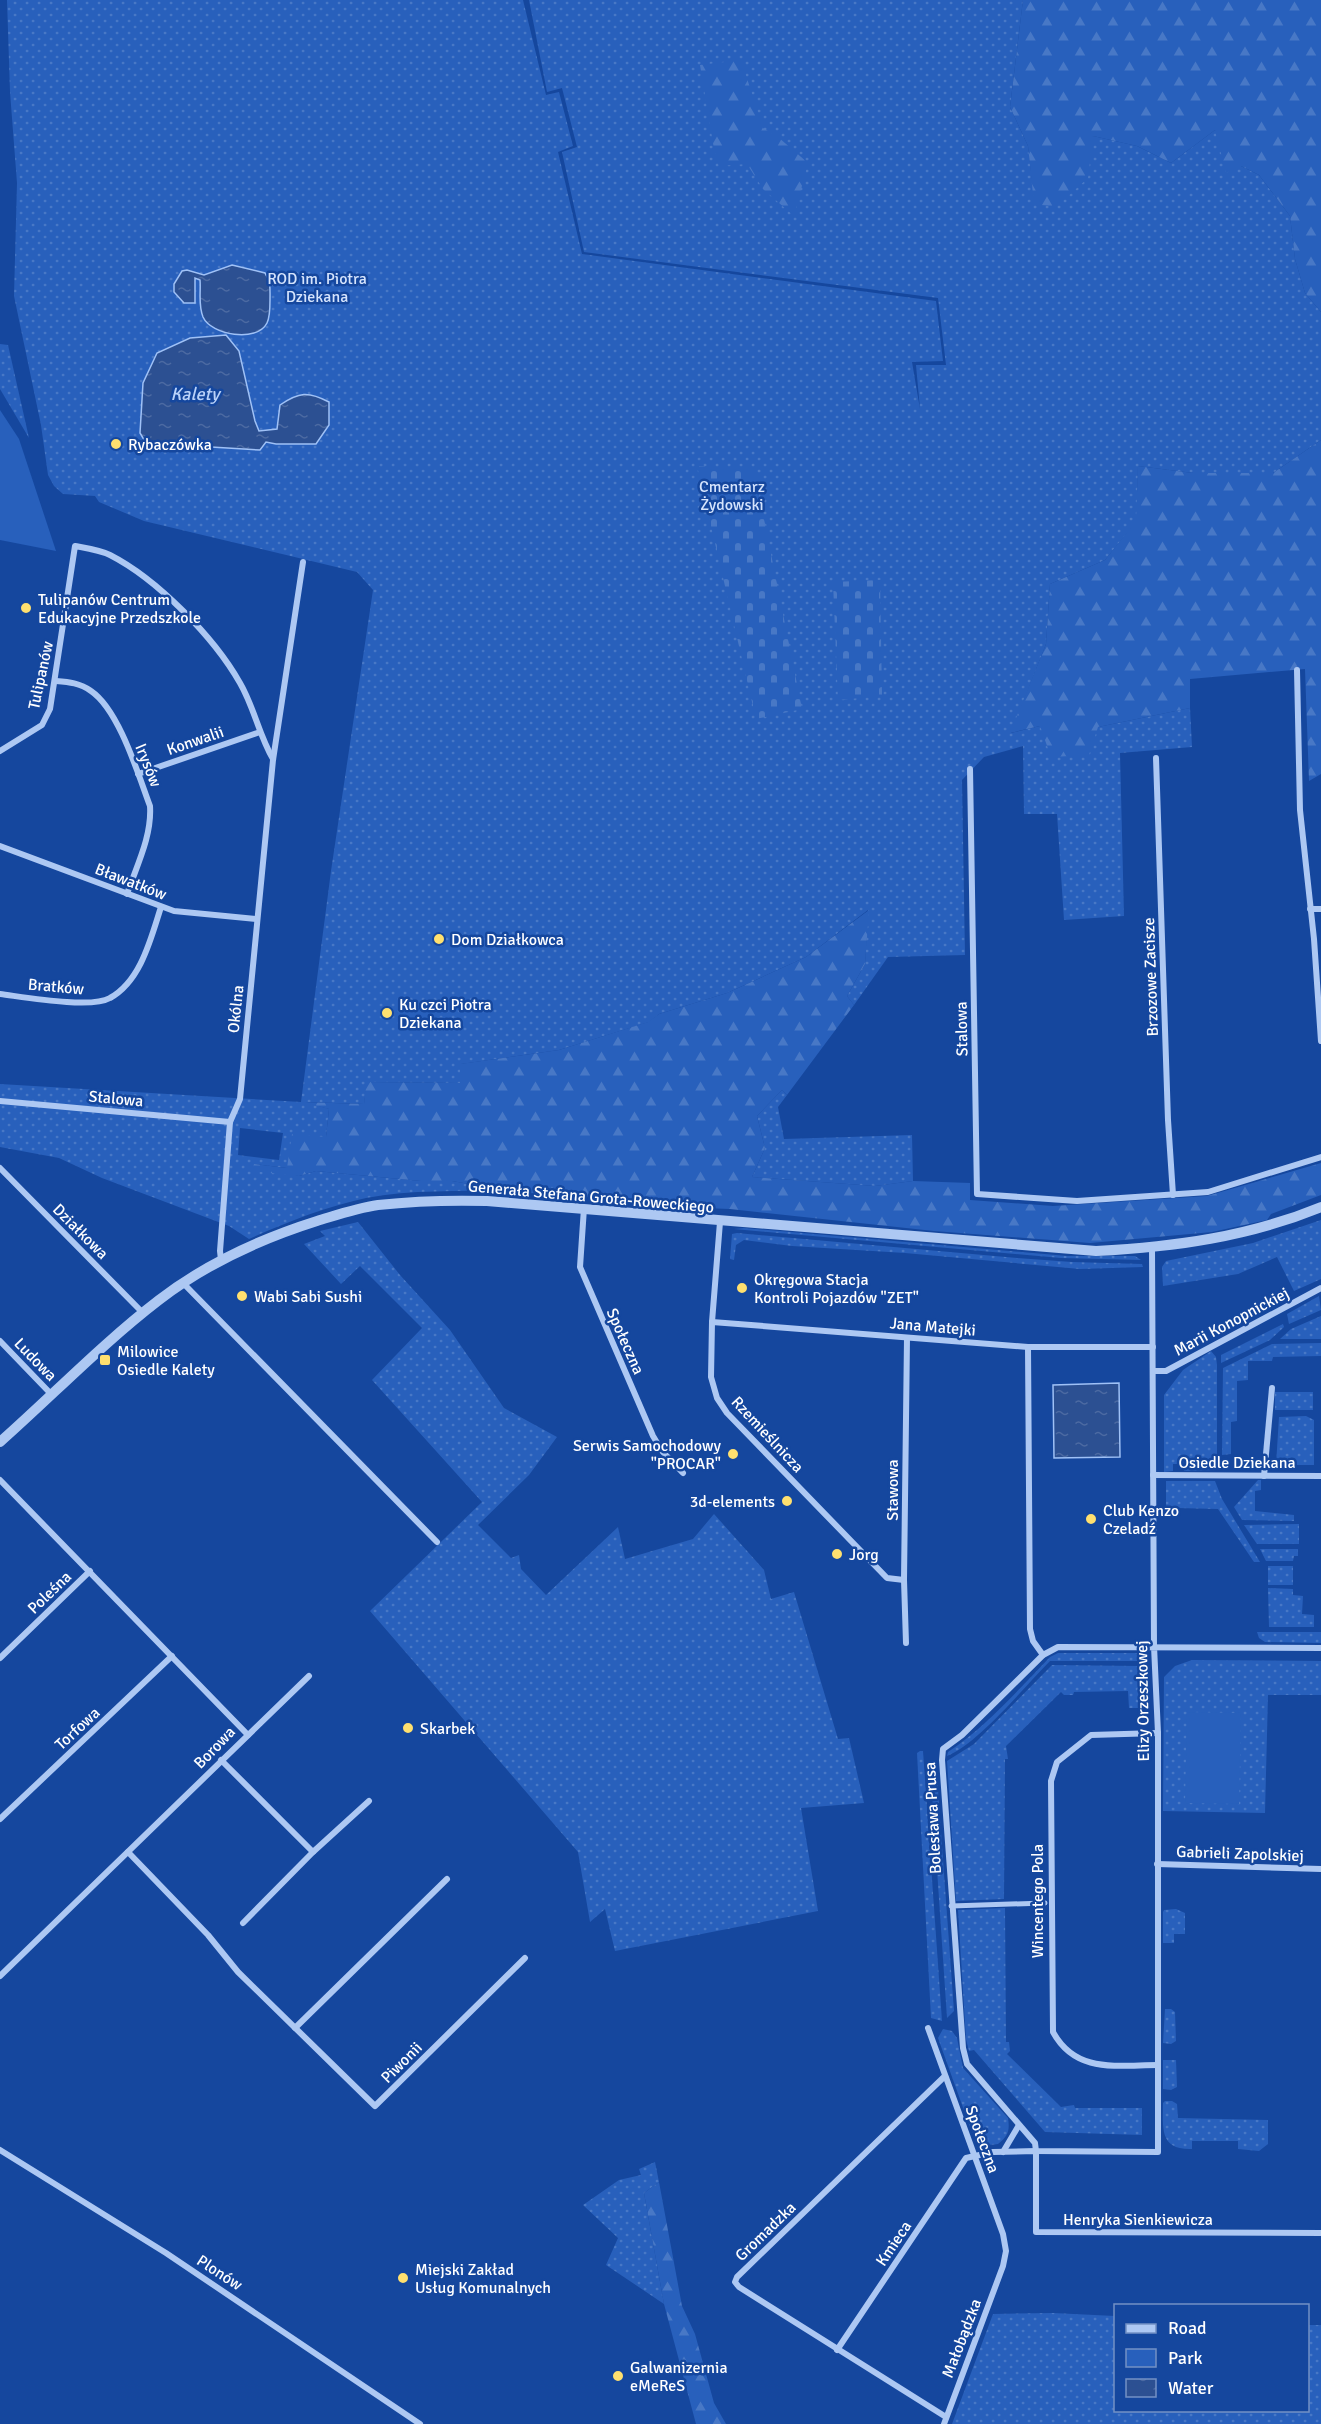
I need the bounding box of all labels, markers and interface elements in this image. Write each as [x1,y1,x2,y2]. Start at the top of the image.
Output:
park label: ROD im. Piotra Dziekana [267,269,367,307]
water label: Kalety [171,383,222,405]
place label: Rybaczówka [128,435,212,455]
marker: Rybaczówka [109,437,123,451]
park label: Cmentarz Żydowski [699,477,765,515]
place label: Tulipanów Centrum Edukacyjne Przedszkole [38,590,201,628]
marker: Tulipanów Centrum Edukacyjne Przedszkole [19,601,33,615]
street label: Tulipanów [24,639,58,711]
street label: Konwalii [164,722,226,760]
street label: Irysów [130,741,166,790]
street label: Bławatków [92,859,170,905]
street label: Brzozowe Zacisze [1139,917,1163,1037]
place label: Dom Działkowca [451,930,564,950]
marker: Dom Działkowca [432,932,446,946]
street label: Bratków [27,975,85,999]
street label: Okólna [224,984,248,1034]
place label: Ku czci Piotra Dziekana [399,995,492,1033]
street label: Stalowa [952,1001,972,1057]
marker: Ku czci Piotra Dziekana [380,1006,394,1020]
street label: Stalowa [88,1087,144,1111]
street label: Generała Stefana Grota-Roweckiego [467,1176,715,1218]
street label: Działkowa [48,1200,112,1264]
place label: Okręgowa Stacja Kontroli Pojazdów "ZET" [754,1270,919,1308]
marker: Okręgowa Stacja Kontroli Pojazdów "ZET" [735,1281,749,1295]
street label: Marii Konopnickiej [1170,1283,1293,1361]
place label: Wabi Sabi Sushi [254,1287,362,1307]
marker: Wabi Sabi Sushi [235,1289,249,1303]
street label: Społeczna [602,1305,649,1378]
street label: Jana Matejki [889,1313,977,1341]
street label: Ludowa [10,1334,61,1386]
place label: Milowice Osiedle Kalety [117,1342,215,1380]
marker: Milowice Osiedle Kalety [98,1353,112,1367]
street label: Rzemieślnicza [727,1392,808,1477]
place label: Serwis Samochodowy "PROCAR" [573,1436,722,1474]
marker: Serwis Samochodowy "PROCAR" [726,1447,740,1461]
street label: Osiedle Dziekana [1178,1453,1296,1473]
street label: Stawowa [883,1459,903,1521]
place label: 3d-elements [690,1492,775,1512]
marker: 3d-elements [780,1494,794,1508]
place label: Club Kenzo Czeladź [1103,1501,1179,1539]
marker: Club Kenzo Czeladź [1084,1512,1098,1526]
place label: Jorg [849,1545,879,1565]
marker: Jorg [830,1547,844,1561]
street label: Poleśna [24,1567,76,1618]
street label: Elizy Orzeszkowej [1132,1640,1154,1762]
street label: Torfowa [51,1703,104,1754]
place label: Skarbek [420,1719,475,1739]
marker: Skarbek [401,1721,415,1735]
street label: Borowa [190,1722,240,1773]
street label: Bolesława Prusa [920,1761,946,1875]
street label: Gabrieli Zapolskiej [1176,1842,1304,1866]
street label: Wincentego Pola [1028,1844,1048,1958]
street label: Piwonii [377,2038,427,2088]
street label: Społeczna [961,2103,1004,2176]
street label: Gromadzka [731,2198,800,2266]
street label: Henryka Sienkiewicza [1063,2210,1213,2230]
street label: Kmieca [871,2217,916,2270]
street label: Plonów [193,2251,246,2295]
place label: Miejski Zakład Usług Komunalnych [415,2260,551,2298]
marker: Miejski Zakład Usług Komunalnych [396,2271,410,2285]
street label: Małobądzka [938,2296,986,2381]
legend [1114,2304,1309,2412]
text: Road [1168,2317,1207,2339]
text: Park [1168,2347,1203,2369]
place label: Galwanizernia eMeReS [630,2358,728,2396]
marker: Galwanizernia eMeReS [611,2369,625,2383]
text: Water [1168,2377,1214,2399]

